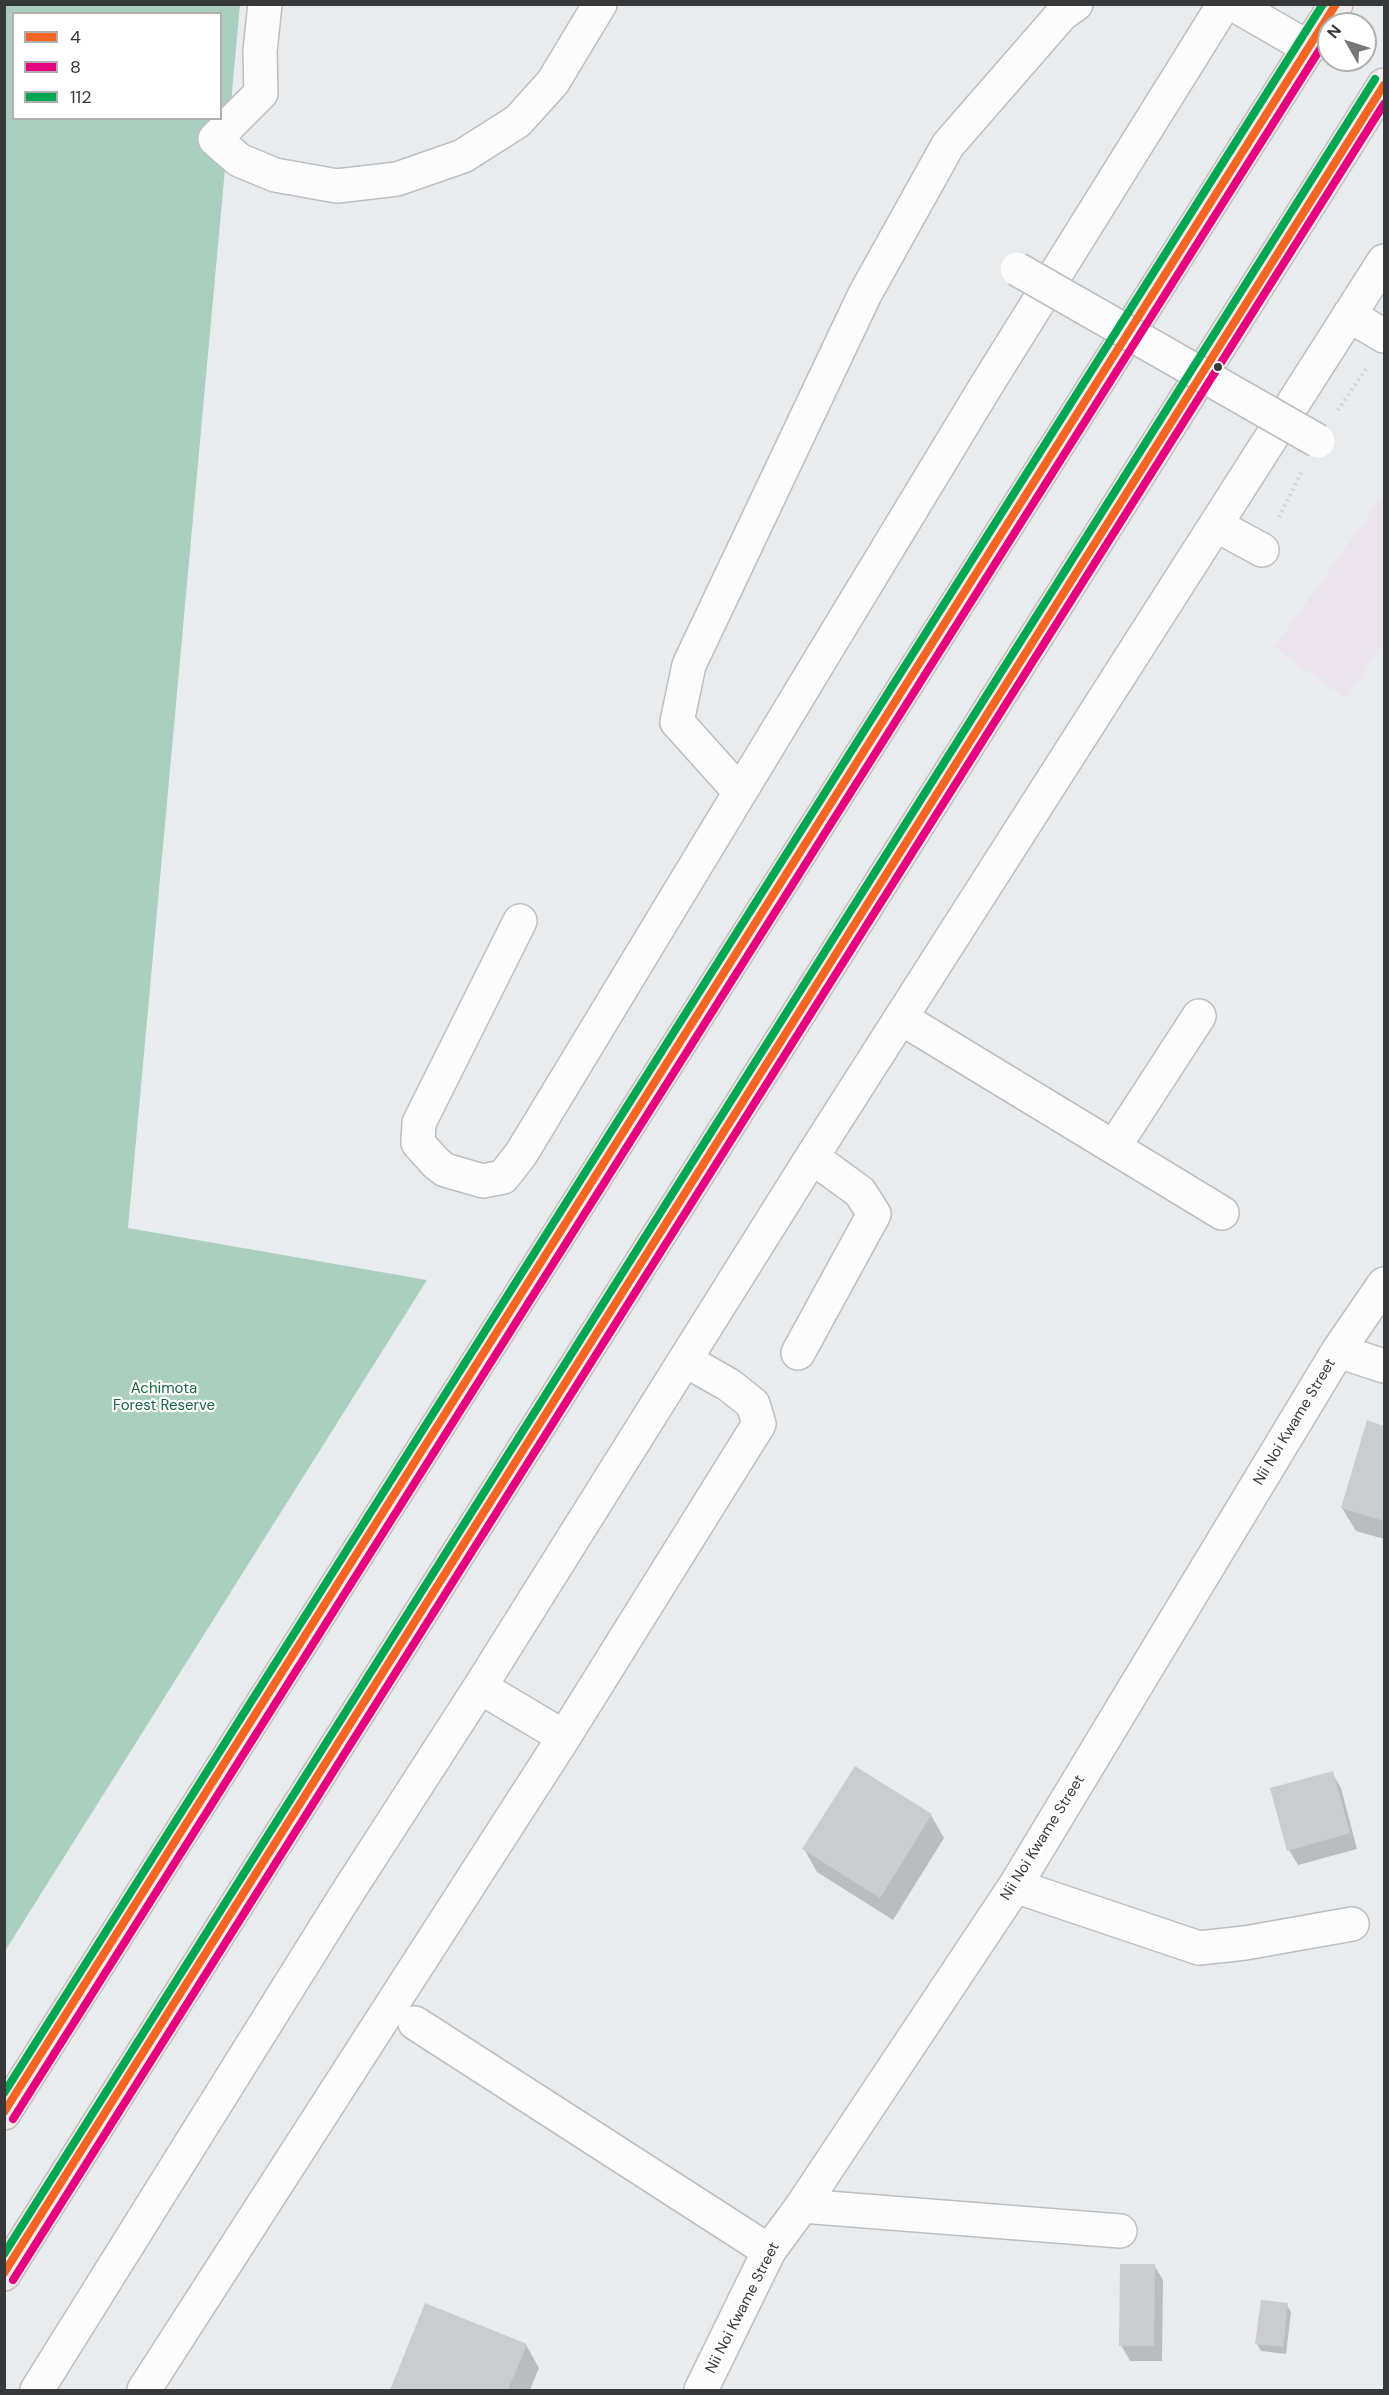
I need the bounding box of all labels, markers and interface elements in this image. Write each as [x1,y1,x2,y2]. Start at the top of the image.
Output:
legend [12,12,222,120]
north arrow [1317,12,1377,72]
text: N [1322,20,1346,43]
text: 4 [70,25,81,49]
text: 8 [70,55,81,79]
text: 112 [70,85,92,109]
unlabelled marker [1212,361,1224,373]
street label: Nii Noi Kwame Street [1250,1355,1340,1489]
park label: Achimota Forest Reserve [113,1380,215,1415]
street label: Nii Noi Kwame Street [997,1772,1089,1904]
street label: Nii Noi Kwame Street [702,2240,784,2376]

